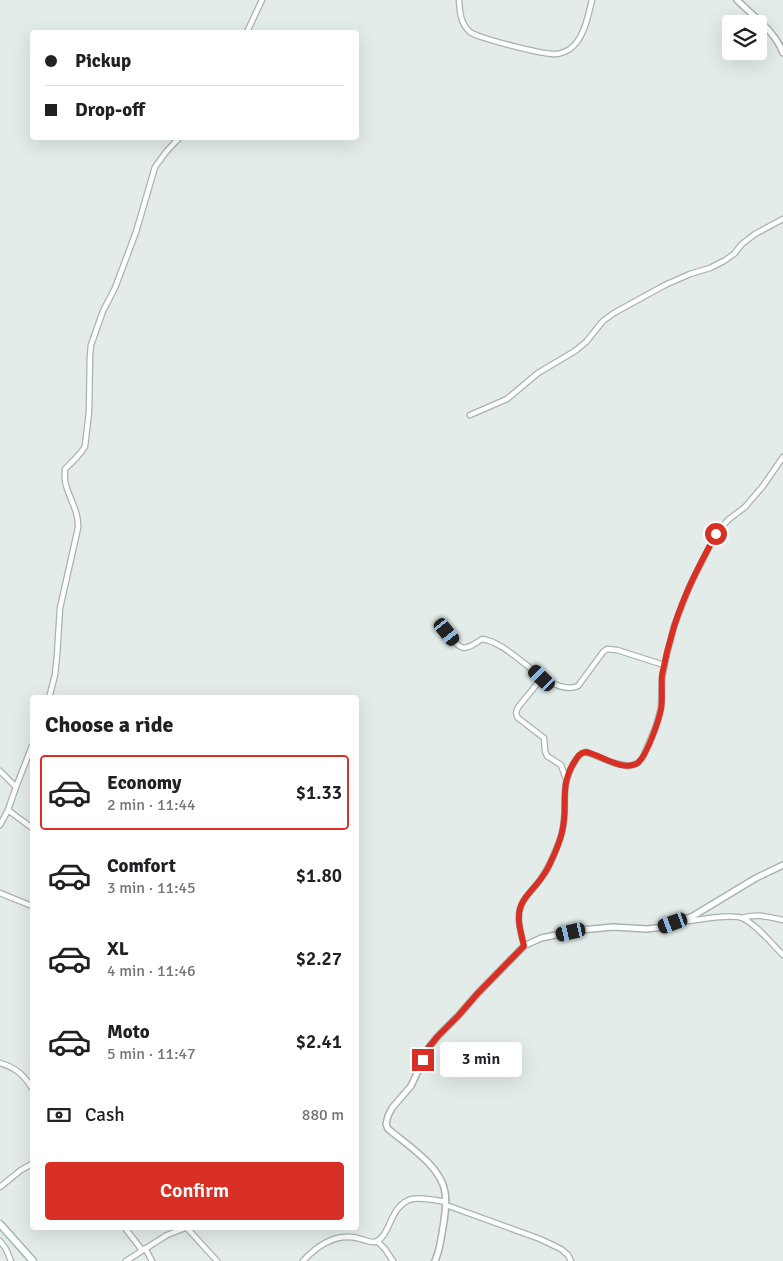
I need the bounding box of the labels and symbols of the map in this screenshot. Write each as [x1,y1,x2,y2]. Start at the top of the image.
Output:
route start [705,523,727,545]
car [431,616,462,648]
car [525,662,558,694]
car [656,911,689,935]
car [554,921,587,943]
callout: 3 min [440,1042,523,1078]
route end [412,1049,434,1071]

